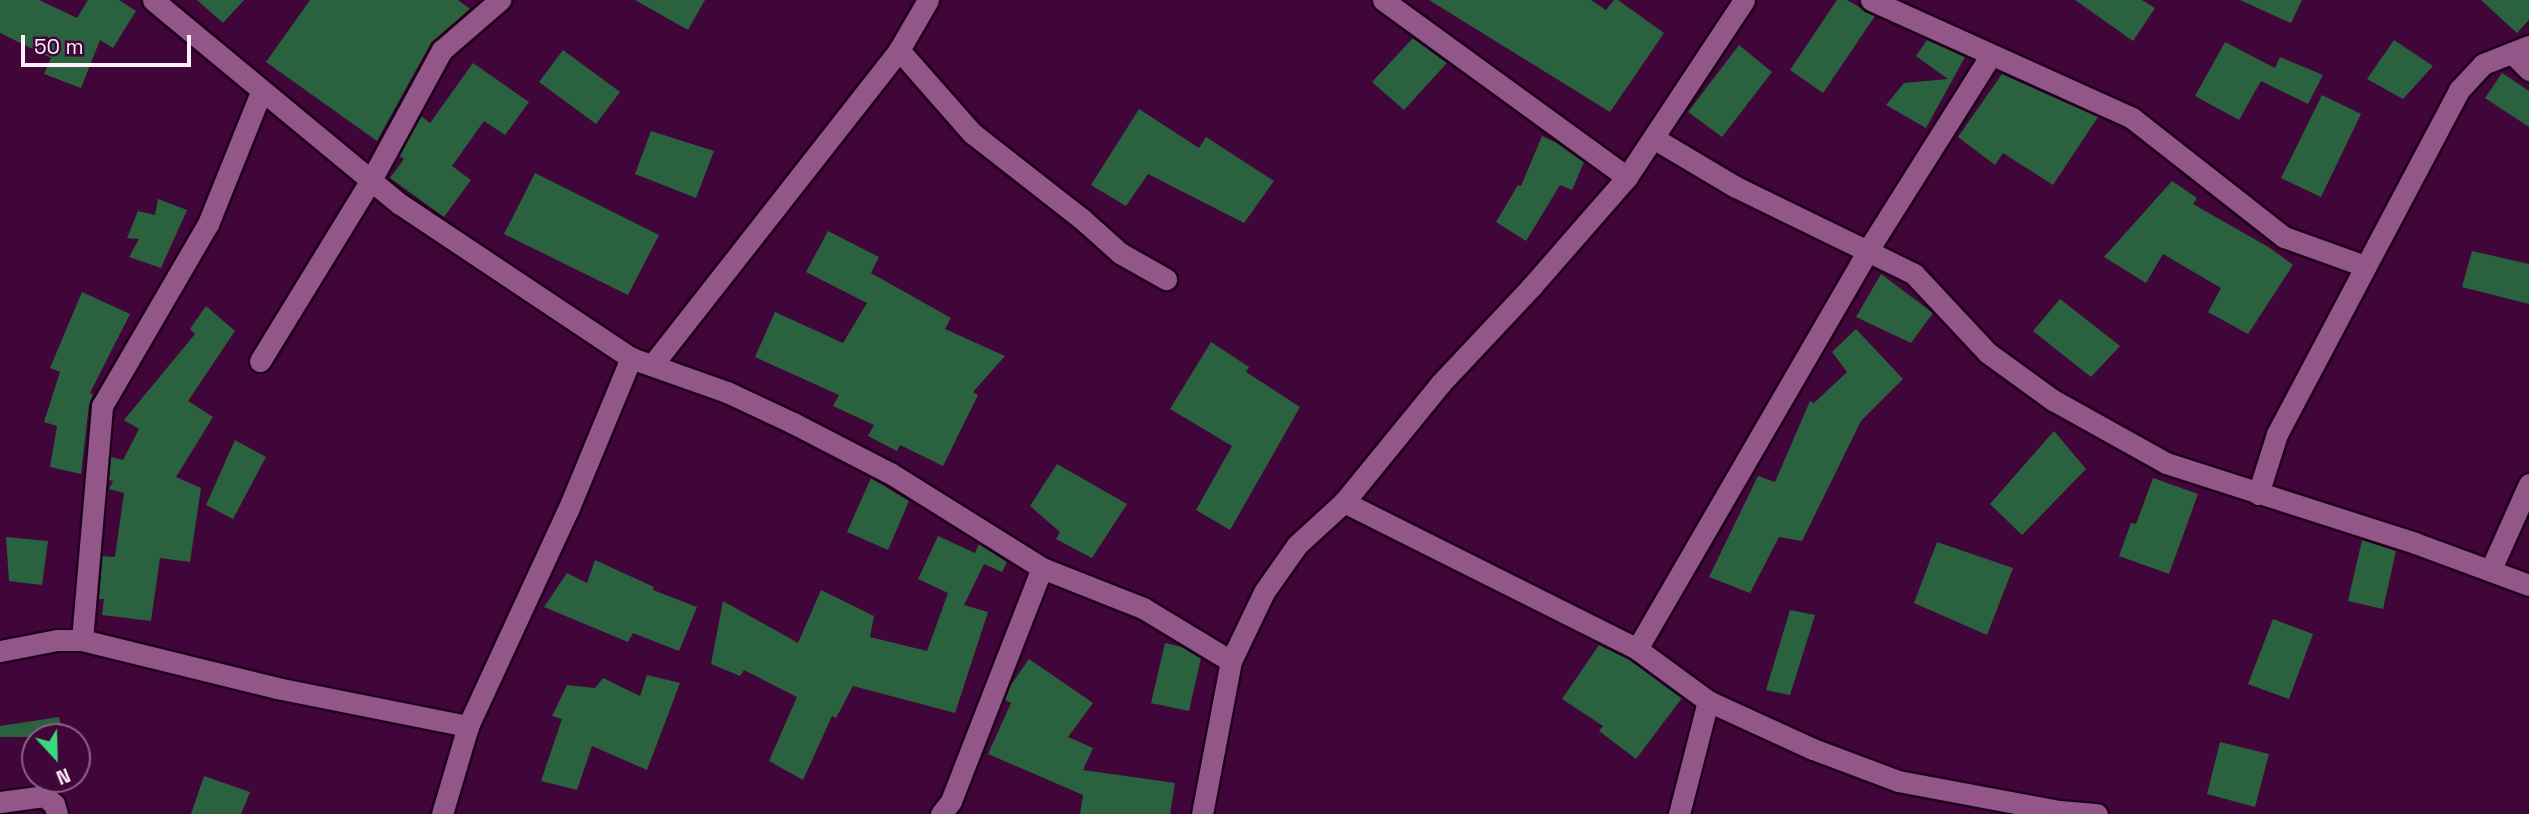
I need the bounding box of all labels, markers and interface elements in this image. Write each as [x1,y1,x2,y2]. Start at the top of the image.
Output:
scale bar [24,21,194,65]
text: 50 m [34,33,84,60]
north arrow [21,723,91,793]
text: N [53,762,74,790]

